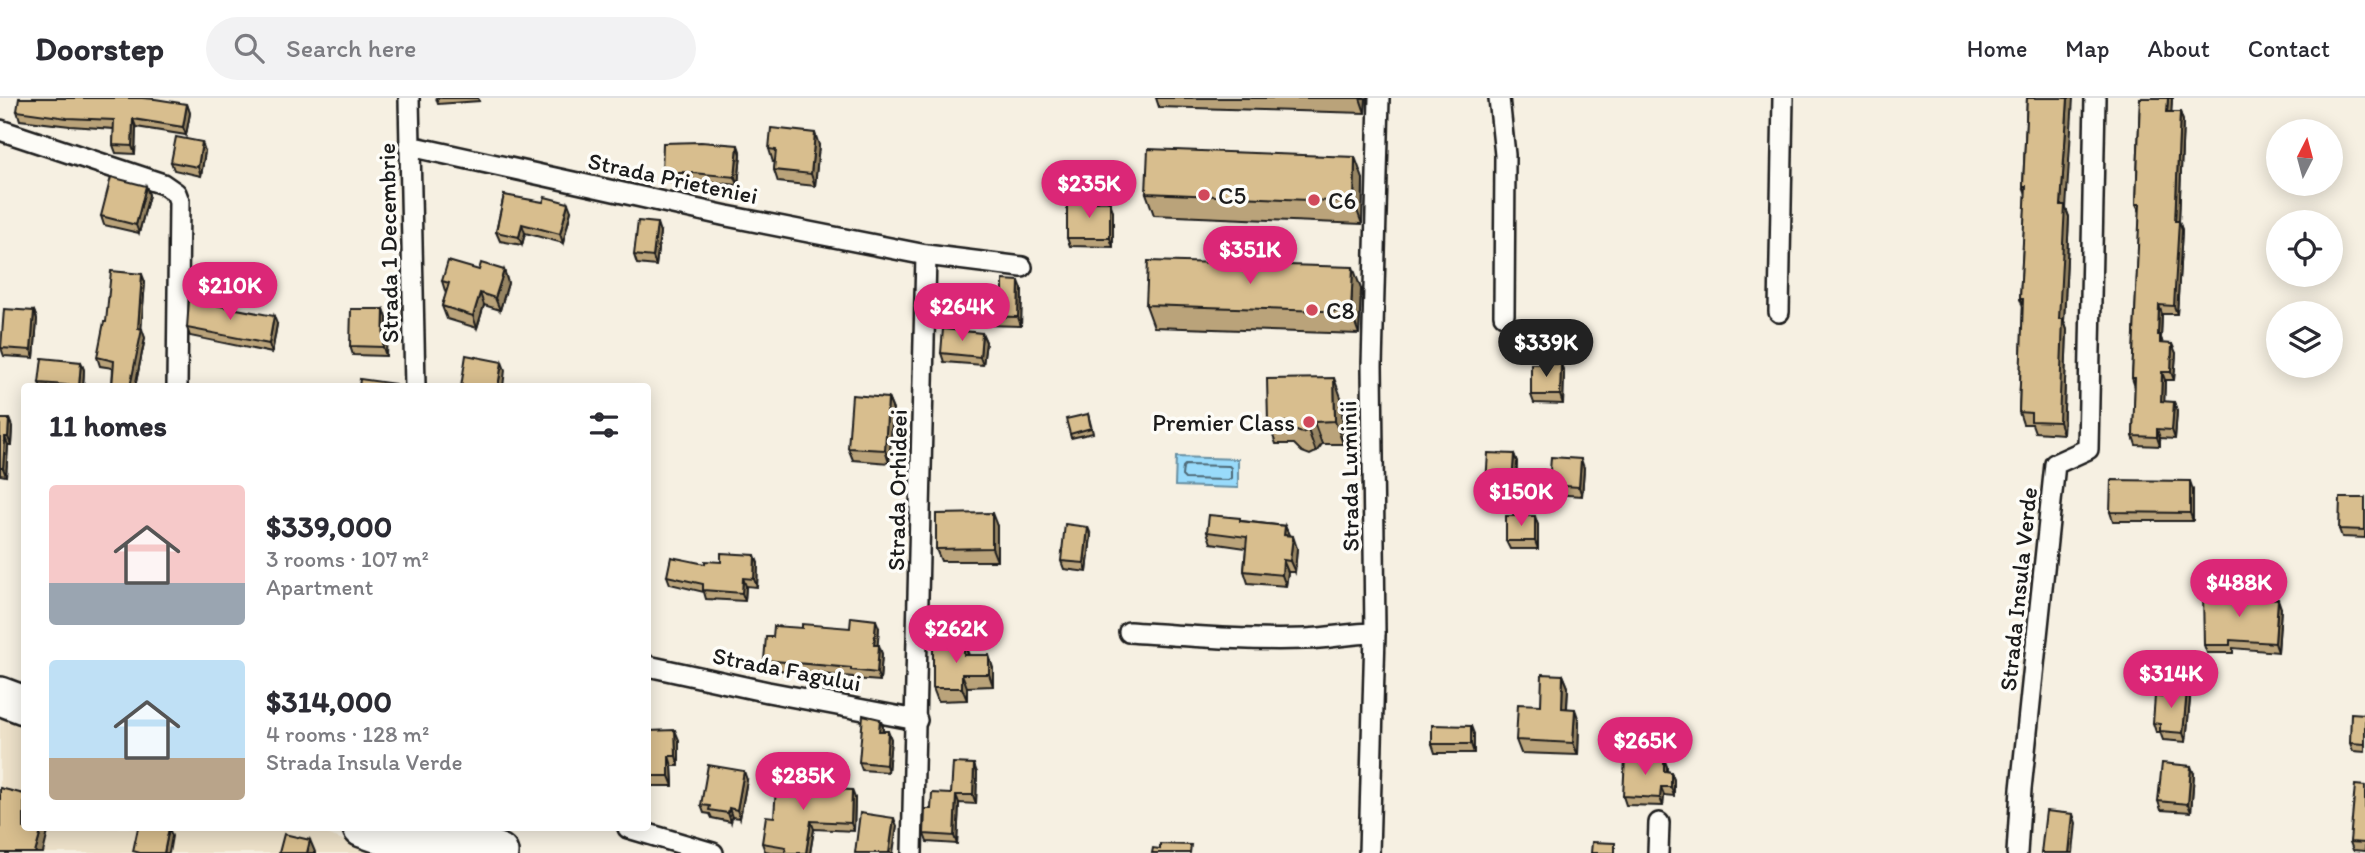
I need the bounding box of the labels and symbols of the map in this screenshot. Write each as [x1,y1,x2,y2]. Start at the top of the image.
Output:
north arrow [2266,119,2343,196]
street label: Strada 1 Decembrie [372,143,404,343]
street label: Strada Prieteniei [585,146,761,210]
pin: $235K [1040,160,1138,220]
place label: C5 [1218,181,1246,210]
place label: C6 [1328,186,1356,215]
marker: C5 [1196,187,1212,203]
marker: C6 [1306,192,1322,208]
pin: $351K [1201,226,1299,286]
pin: $210K [181,262,279,322]
pin: $264K [913,284,1011,343]
place label: C8 [1326,296,1355,325]
marker: C8 [1304,302,1320,318]
pin: $339K [1497,320,1595,379]
street label: Strada Luminii [1333,400,1365,552]
place label: Premier Class [1152,408,1295,437]
street label: Strada Orhideei [881,409,913,571]
marker: Premier Class [1301,414,1317,430]
pin: $150K [1472,468,1570,528]
street label: Strada Insula Verde [1993,486,2043,692]
pin: $488K [2190,560,2288,619]
pin: $262K [907,606,1005,665]
street label: Strada Fagului [710,640,864,698]
pin: $314K [2122,650,2220,710]
pin: $265K [1596,718,1694,777]
pin: $285K [754,752,852,812]

